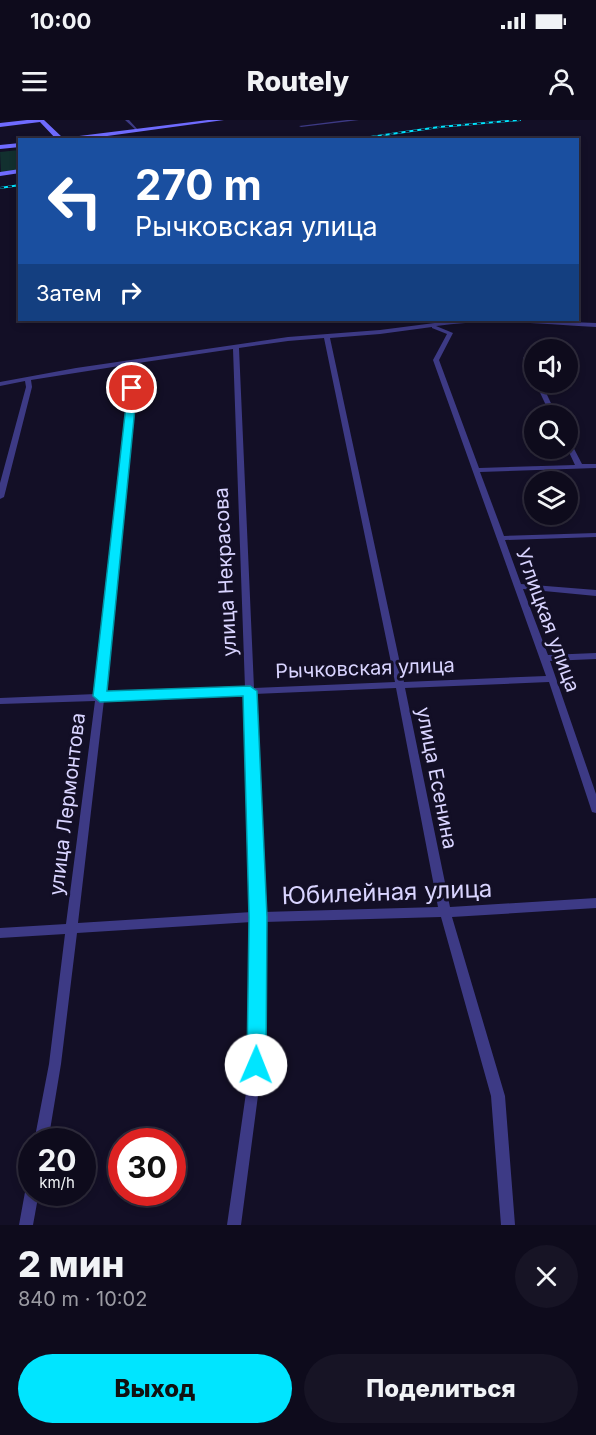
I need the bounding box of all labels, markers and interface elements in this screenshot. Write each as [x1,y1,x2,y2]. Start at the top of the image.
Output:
text: 10:00 [30,8,91,34]
icon: menu [18,65,51,98]
text: Routely [247,65,349,98]
icon: person [545,65,578,98]
text: 270 m [135,159,262,210]
icon: left [36,162,114,240]
text: Рычковская улица [135,210,378,243]
icon: right [114,276,147,309]
text: Затем [36,280,102,306]
map controls [524,339,578,525]
button: sound [524,339,578,393]
pin [106,362,157,413]
icon: arrive [115,371,148,404]
button: search [524,405,578,459]
button: layers [524,471,578,525]
street label: улица Некрасова [209,487,241,657]
street label: Углицкая улица [511,545,585,695]
street label: Рычковская улица [275,653,455,683]
street label: улица Есенина [411,705,463,851]
street label: улица Лермонтова [44,711,90,897]
street label: Юбилейная улица [281,874,493,910]
position arrow [224,1033,288,1097]
speed limit sign: 30 [108,1128,186,1206]
text: 20 [37,1142,77,1178]
text: km/h [39,1173,75,1192]
text: 2 мин [18,1242,124,1286]
button: close [515,1245,578,1308]
text: 840 m · 10:02 [18,1287,147,1311]
button: Выход [18,1354,292,1423]
button: Поделиться [304,1354,578,1423]

